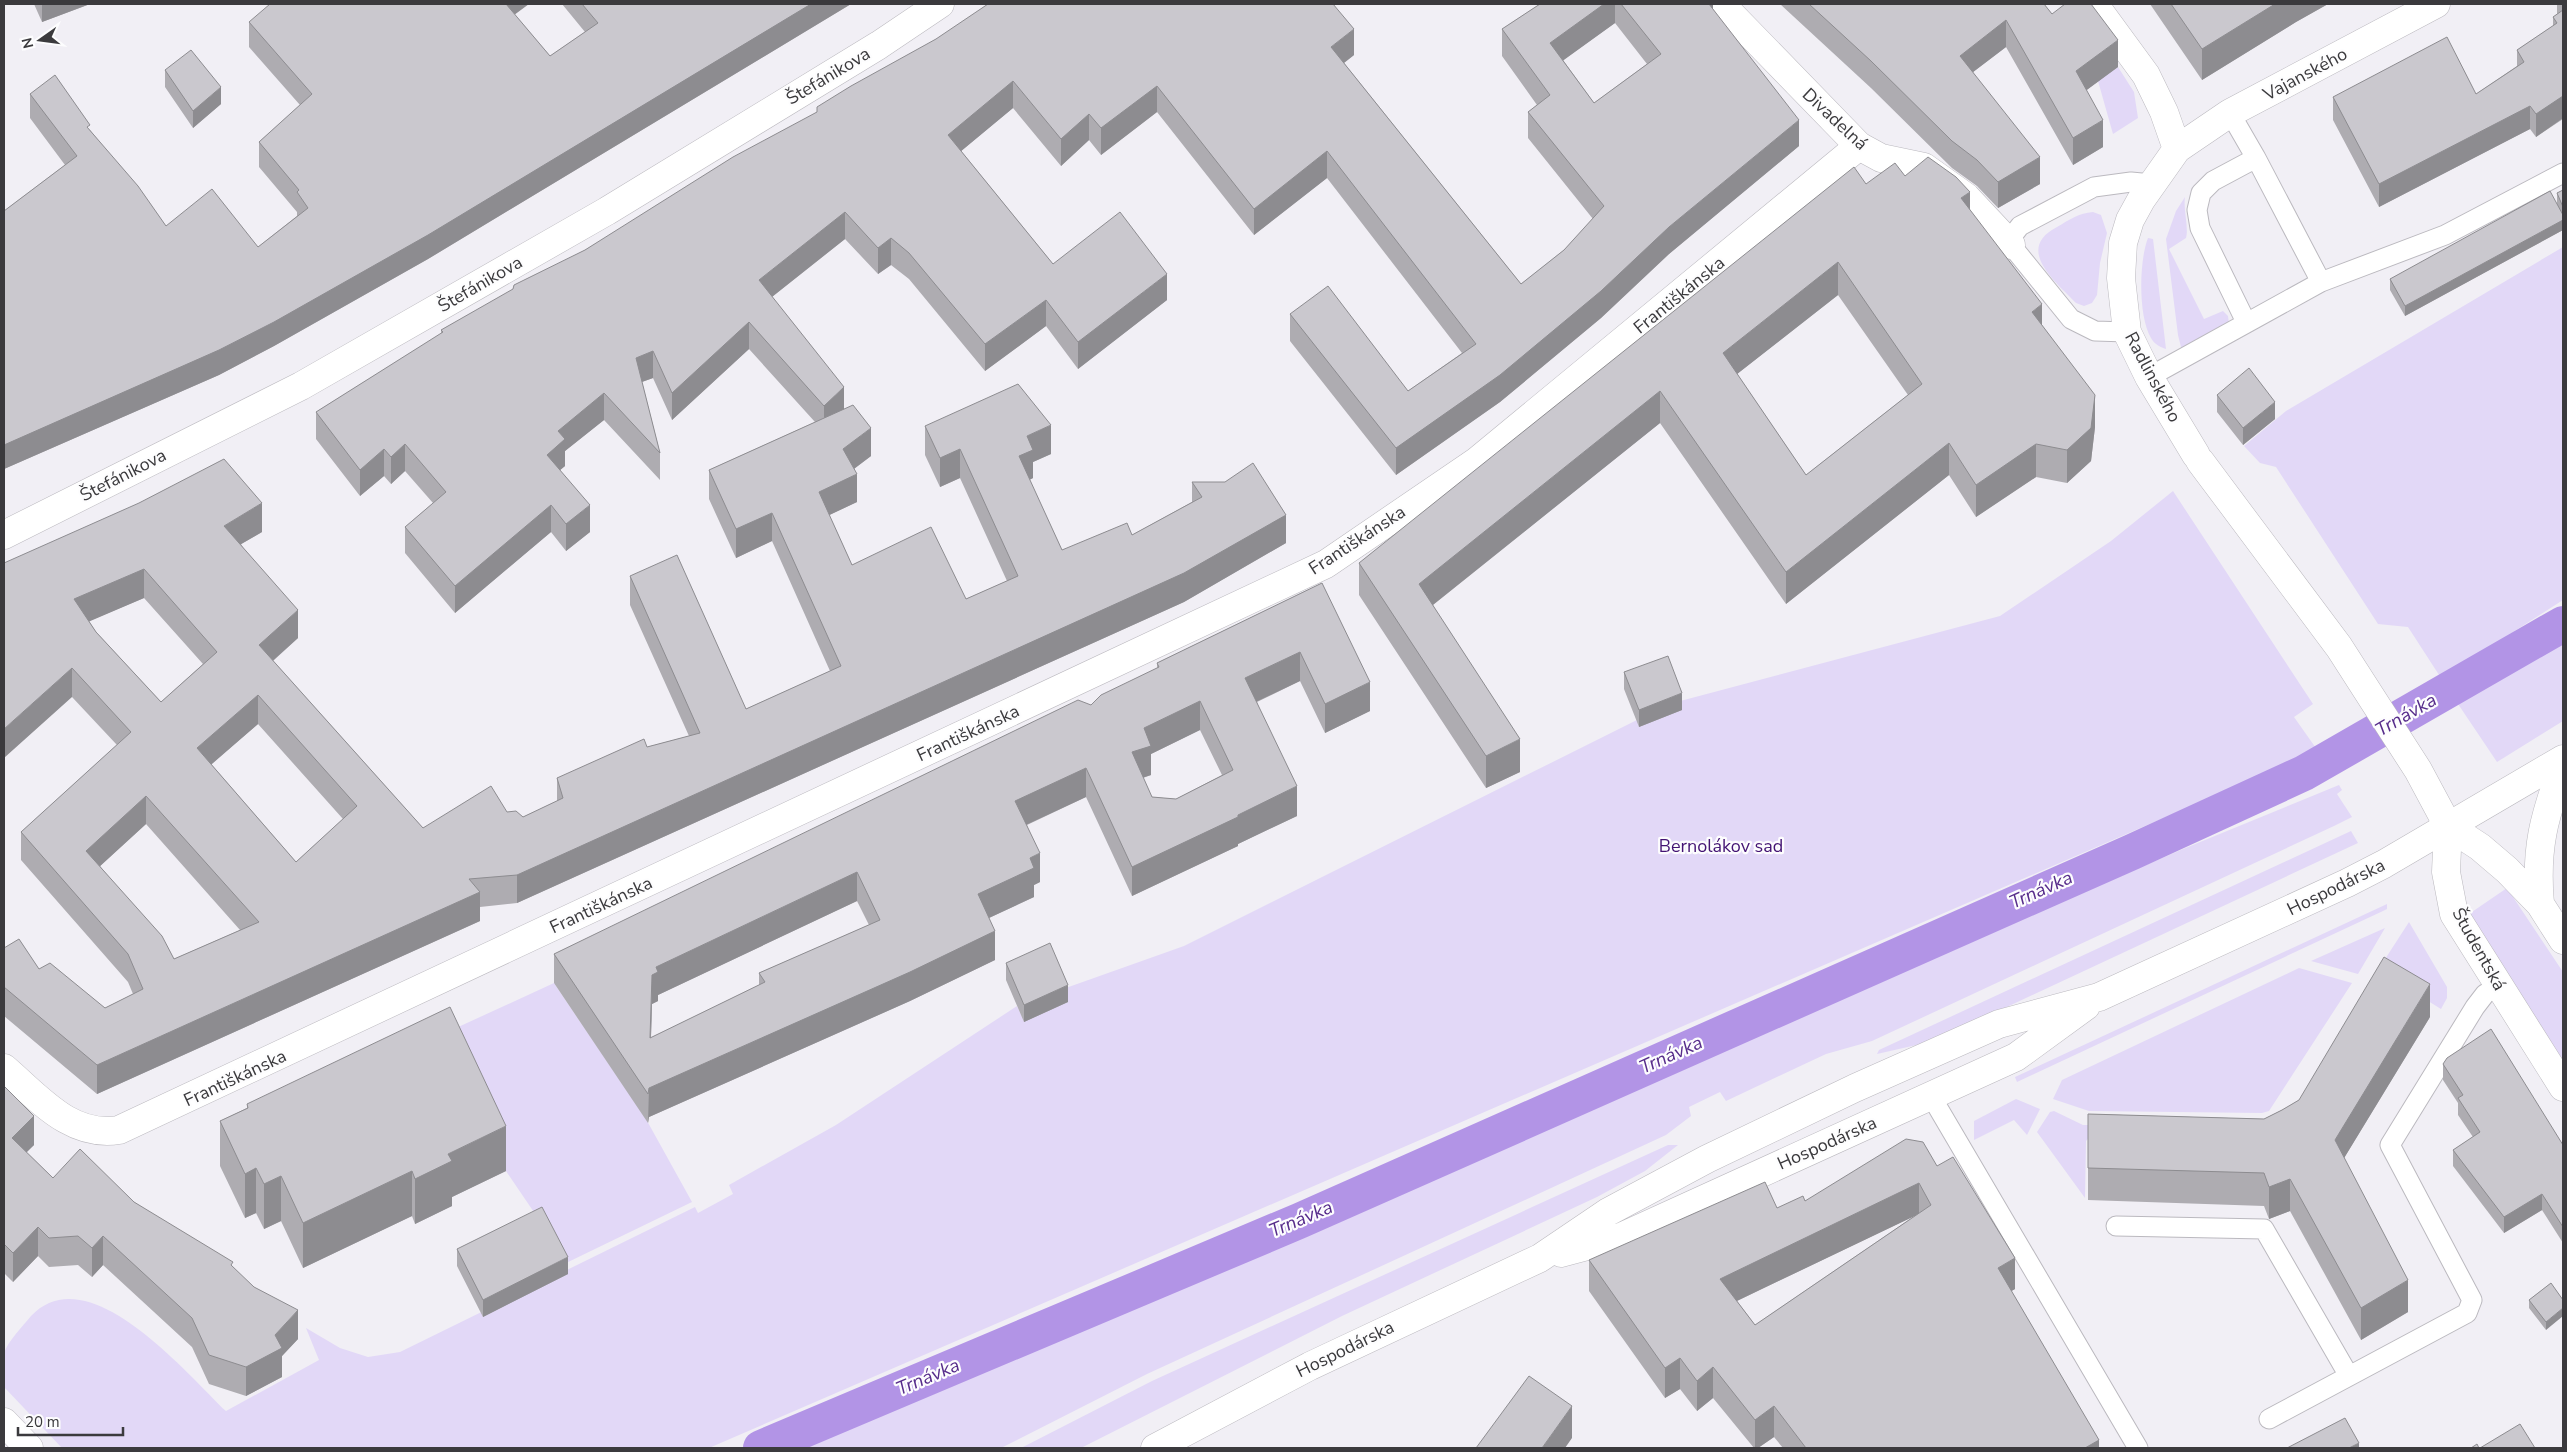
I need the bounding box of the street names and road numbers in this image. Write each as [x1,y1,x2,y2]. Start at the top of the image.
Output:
street label: Štefánikova [782,42,874,110]
street label: Vajanského [2258,42,2351,107]
street label: Divadelná [1797,82,1873,156]
street label: Štefánikova [433,250,527,318]
street label: Františkánska [1628,251,1730,339]
street label: Radlinského [2119,328,2187,426]
street label: Štefánikova [76,443,170,507]
street label: Františkánska [1304,500,1410,580]
street label: Františkánska [913,699,1023,767]
street label: Hospodárska [2283,853,2389,921]
street label: Františkánska [546,871,656,939]
street label: Študentská [2446,903,2512,995]
street label: Františkánska [180,1044,290,1112]
street label: Hospodárska [1774,1110,1880,1176]
street label: Hospodárska [1292,1315,1398,1383]

